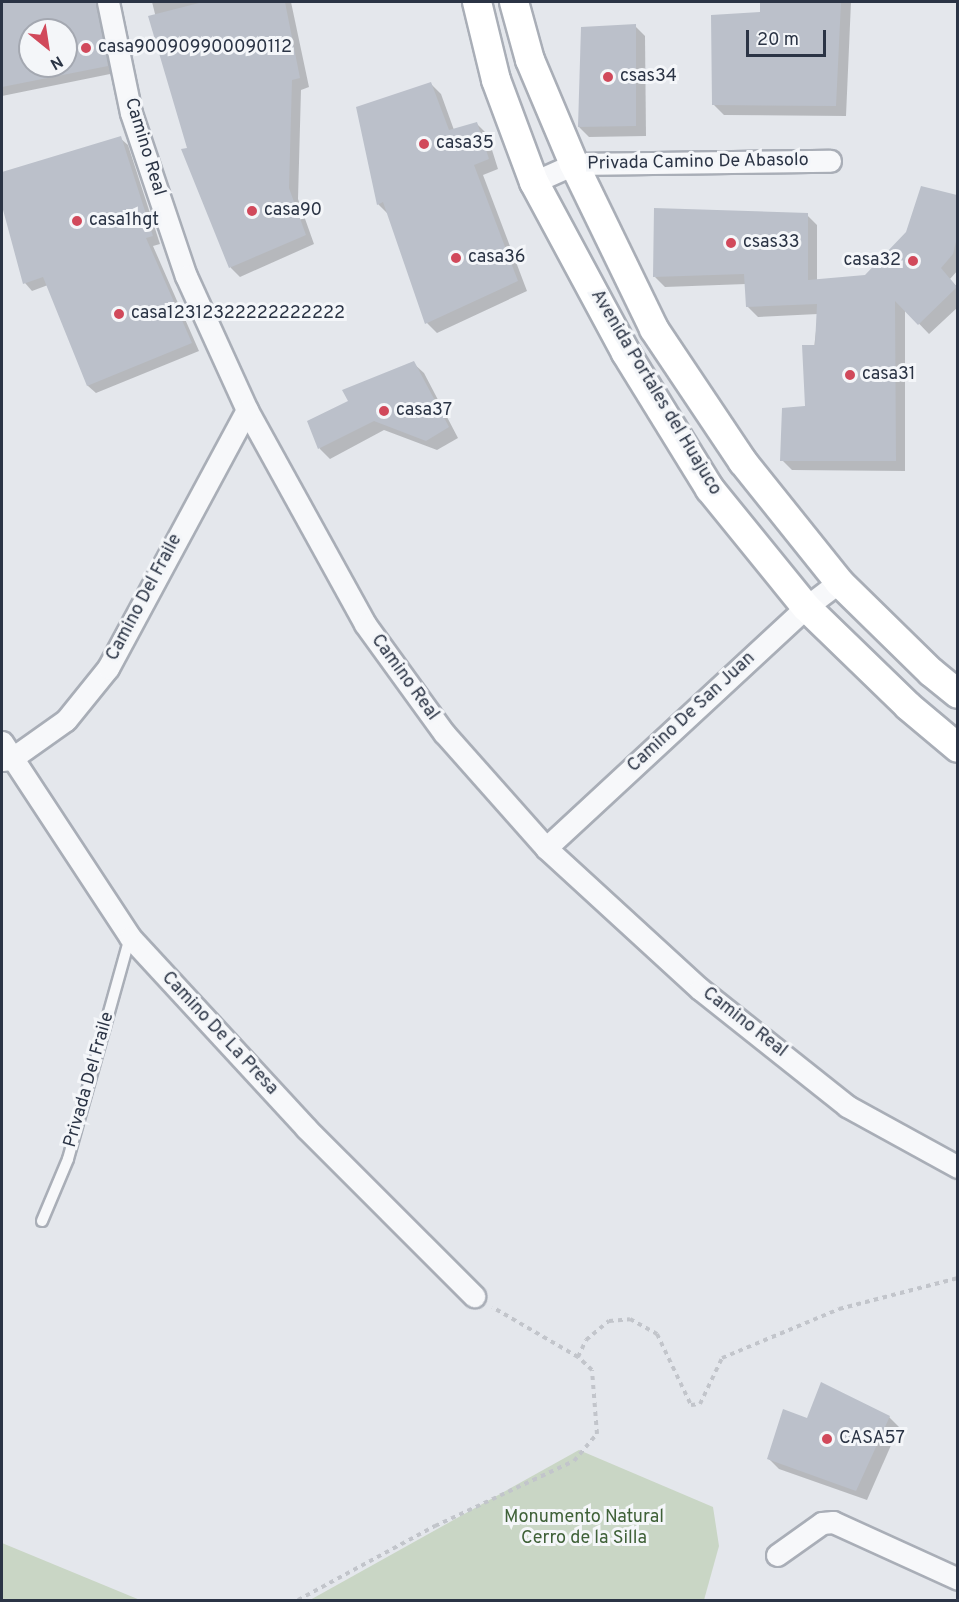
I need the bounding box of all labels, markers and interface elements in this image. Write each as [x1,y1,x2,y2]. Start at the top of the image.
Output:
north arrow [18,18,78,78]
scale bar [749,18,828,56]
text: 20 m [757,29,799,52]
place label: casa900909900090112 [98,37,292,59]
marker: casa900909900090112 [79,41,93,55]
text: N [46,50,66,73]
place label: csas34 [620,66,677,88]
marker: csas34 [601,70,615,84]
street label: Camino Real [119,95,169,199]
place label: casa35 [436,133,494,155]
marker: casa35 [417,137,431,151]
street label: Privada Camino De Abasolo [587,150,809,176]
place label: casa90 [264,200,322,222]
marker: casa90 [245,204,259,218]
place label: casa1hgt [89,210,159,232]
marker: casa1hgt [70,214,84,228]
place label: csas33 [743,232,800,254]
marker: csas33 [724,236,738,250]
place label: casa36 [468,247,526,269]
place label: casa32 [843,250,901,272]
marker: casa36 [449,251,463,265]
marker: casa32 [906,254,920,268]
street label: Avenida Portales del Huajuco [585,286,725,500]
place label: casa12312322222222222 [131,303,345,325]
marker: casa12312322222222222 [112,307,126,321]
place label: casa31 [862,364,916,386]
marker: casa31 [843,368,857,382]
place label: casa37 [396,400,452,422]
marker: casa37 [377,404,391,418]
street label: Camino Del Fraile [103,531,187,665]
street label: Camino Real [366,631,442,725]
street label: Camino De San Juan [624,648,760,778]
street label: Camino De La Presa [156,968,282,1100]
street label: Camino Real [698,983,790,1063]
street label: Privada Del Fraile [60,1010,120,1150]
place label: CASA57 [839,1428,905,1450]
marker: CASA57 [820,1432,834,1446]
park label: Monumento Natural Cerro de la Silla [504,1508,664,1550]

